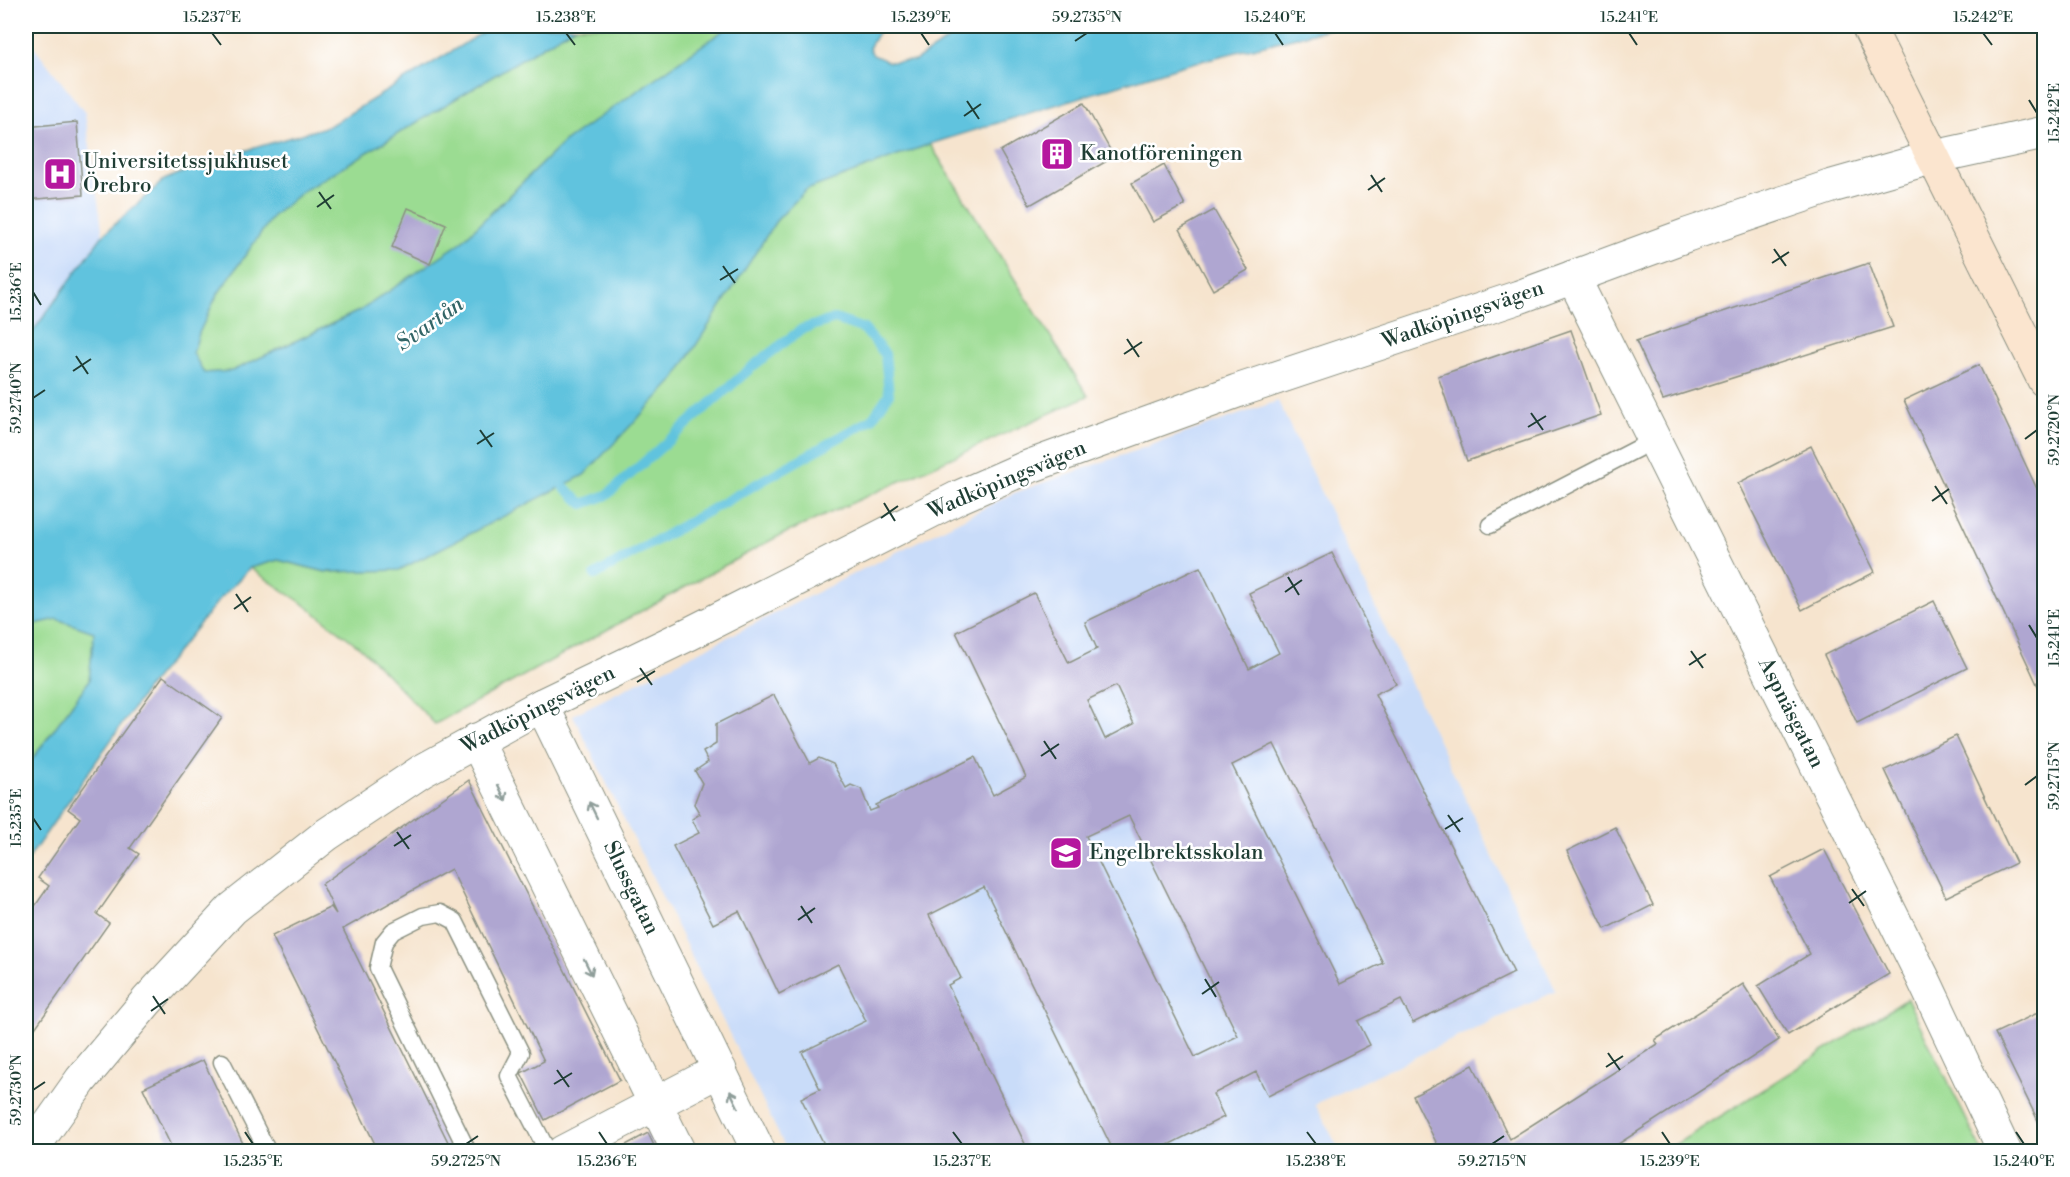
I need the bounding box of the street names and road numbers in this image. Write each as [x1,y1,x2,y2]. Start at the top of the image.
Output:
street label: Wadköpingsvägen [1378,275,1548,355]
street label: Wadköpingsvägen [923,435,1091,525]
street label: Aspnäsgatan [1752,653,1830,773]
street label: Wadköpingsvägen [456,660,620,761]
street label: Slussgatan [597,837,665,940]

